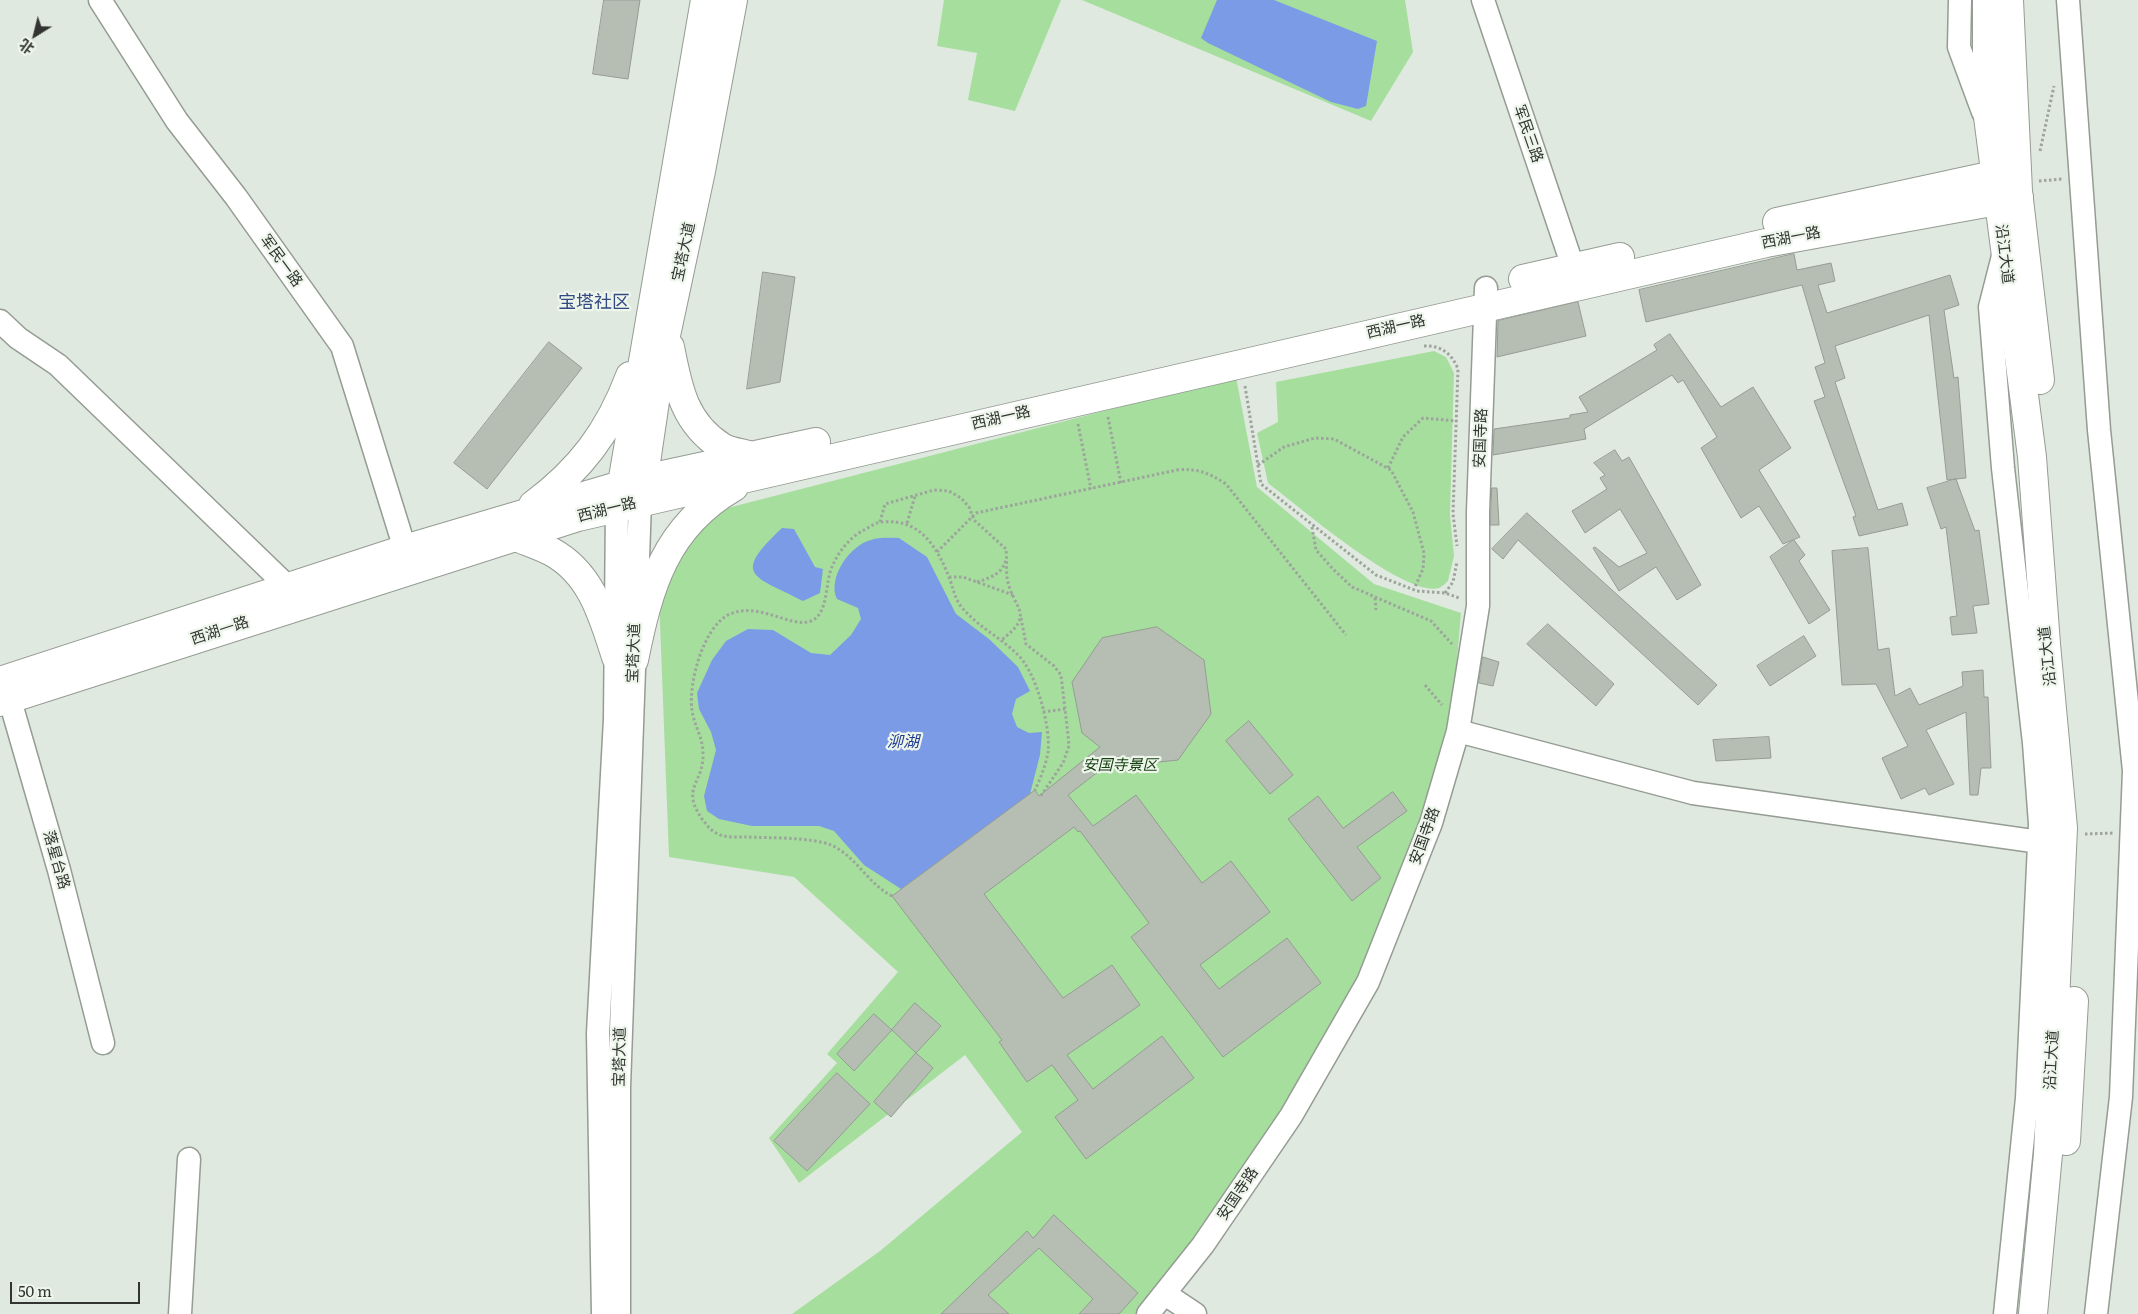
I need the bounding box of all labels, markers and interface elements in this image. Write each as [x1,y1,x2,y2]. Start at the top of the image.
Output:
north arrow [10,10,60,60]
text: 北 [15,35,38,59]
street label: 军民三路 [1510,103,1546,165]
street label: 宝塔大道 [669,221,699,283]
street label: 西湖一路 [1760,223,1822,253]
street label: 沿江大道 [1991,223,2017,285]
street label: 军民一路 [256,231,306,291]
district label: 宝塔社区 [558,292,630,314]
street label: 西湖一路 [1365,311,1427,343]
street label: 西湖一路 [970,402,1032,434]
street label: 安国寺路 [1471,408,1491,468]
street label: 西湖一路 [576,494,638,526]
street label: 西湖一路 [189,613,251,649]
street label: 宝塔大道 [624,623,644,683]
street label: 沿江大道 [2036,625,2060,687]
water label: 泖湖 [887,732,919,752]
park label: 安国寺景区 [1083,757,1157,775]
street label: 安国寺路 [1406,805,1444,867]
street label: 落星台路 [39,829,73,891]
street label: 宝塔大道 [610,1027,630,1087]
street label: 沿江大道 [2041,1030,2063,1090]
street label: 安国寺路 [1214,1164,1262,1224]
scale bar [12,1272,142,1304]
text: 50 m [18,1279,52,1302]

